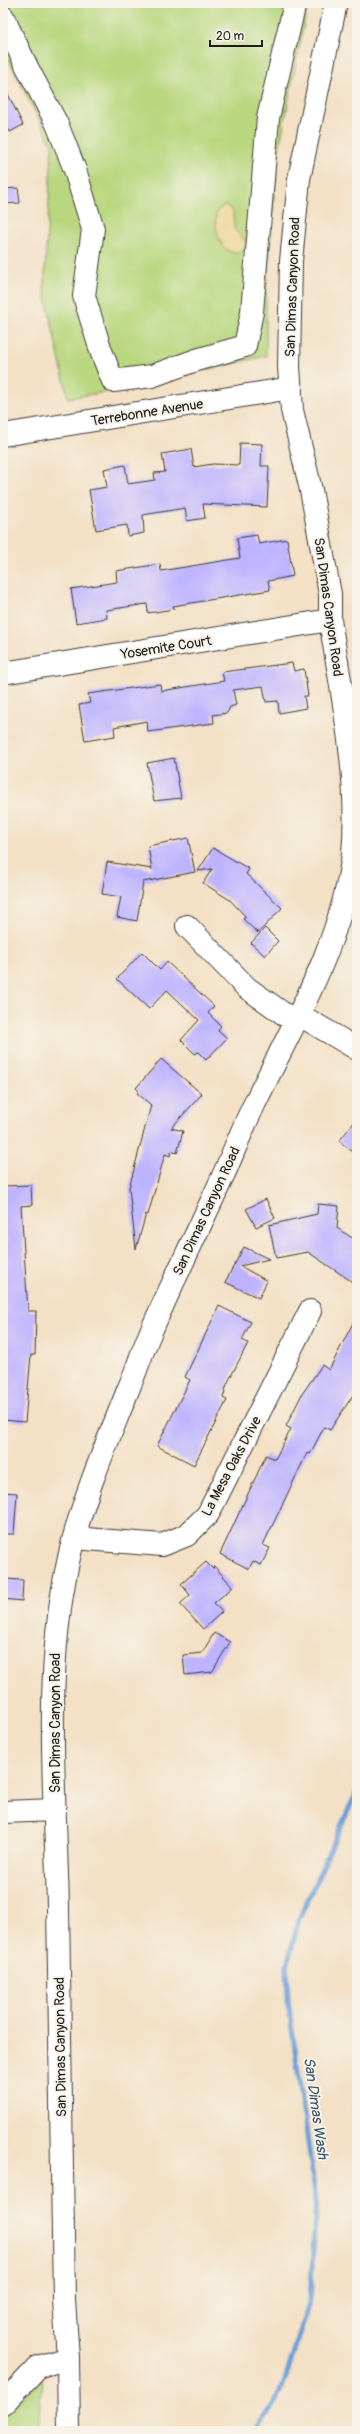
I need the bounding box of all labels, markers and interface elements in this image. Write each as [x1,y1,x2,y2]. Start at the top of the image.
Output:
scale bar [210,22,262,48]
text: 20 m [216,29,245,44]
street label: San Dimas Canyon Road [282,217,303,357]
street label: Terrebonne Avenue [90,395,205,430]
street label: San Dimas Canyon Road [310,537,347,678]
street label: Yosemite Court [118,632,213,663]
street label: San Dimas Canyon Road [169,1144,244,1278]
street label: La Mesa Oaks Drive [198,1413,265,1519]
street label: San Dimas Canyon Road [47,1653,64,1793]
street label: San Dimas Canyon Road [51,1977,70,2117]
water label: San Dimas Wash [299,2056,332,2161]

